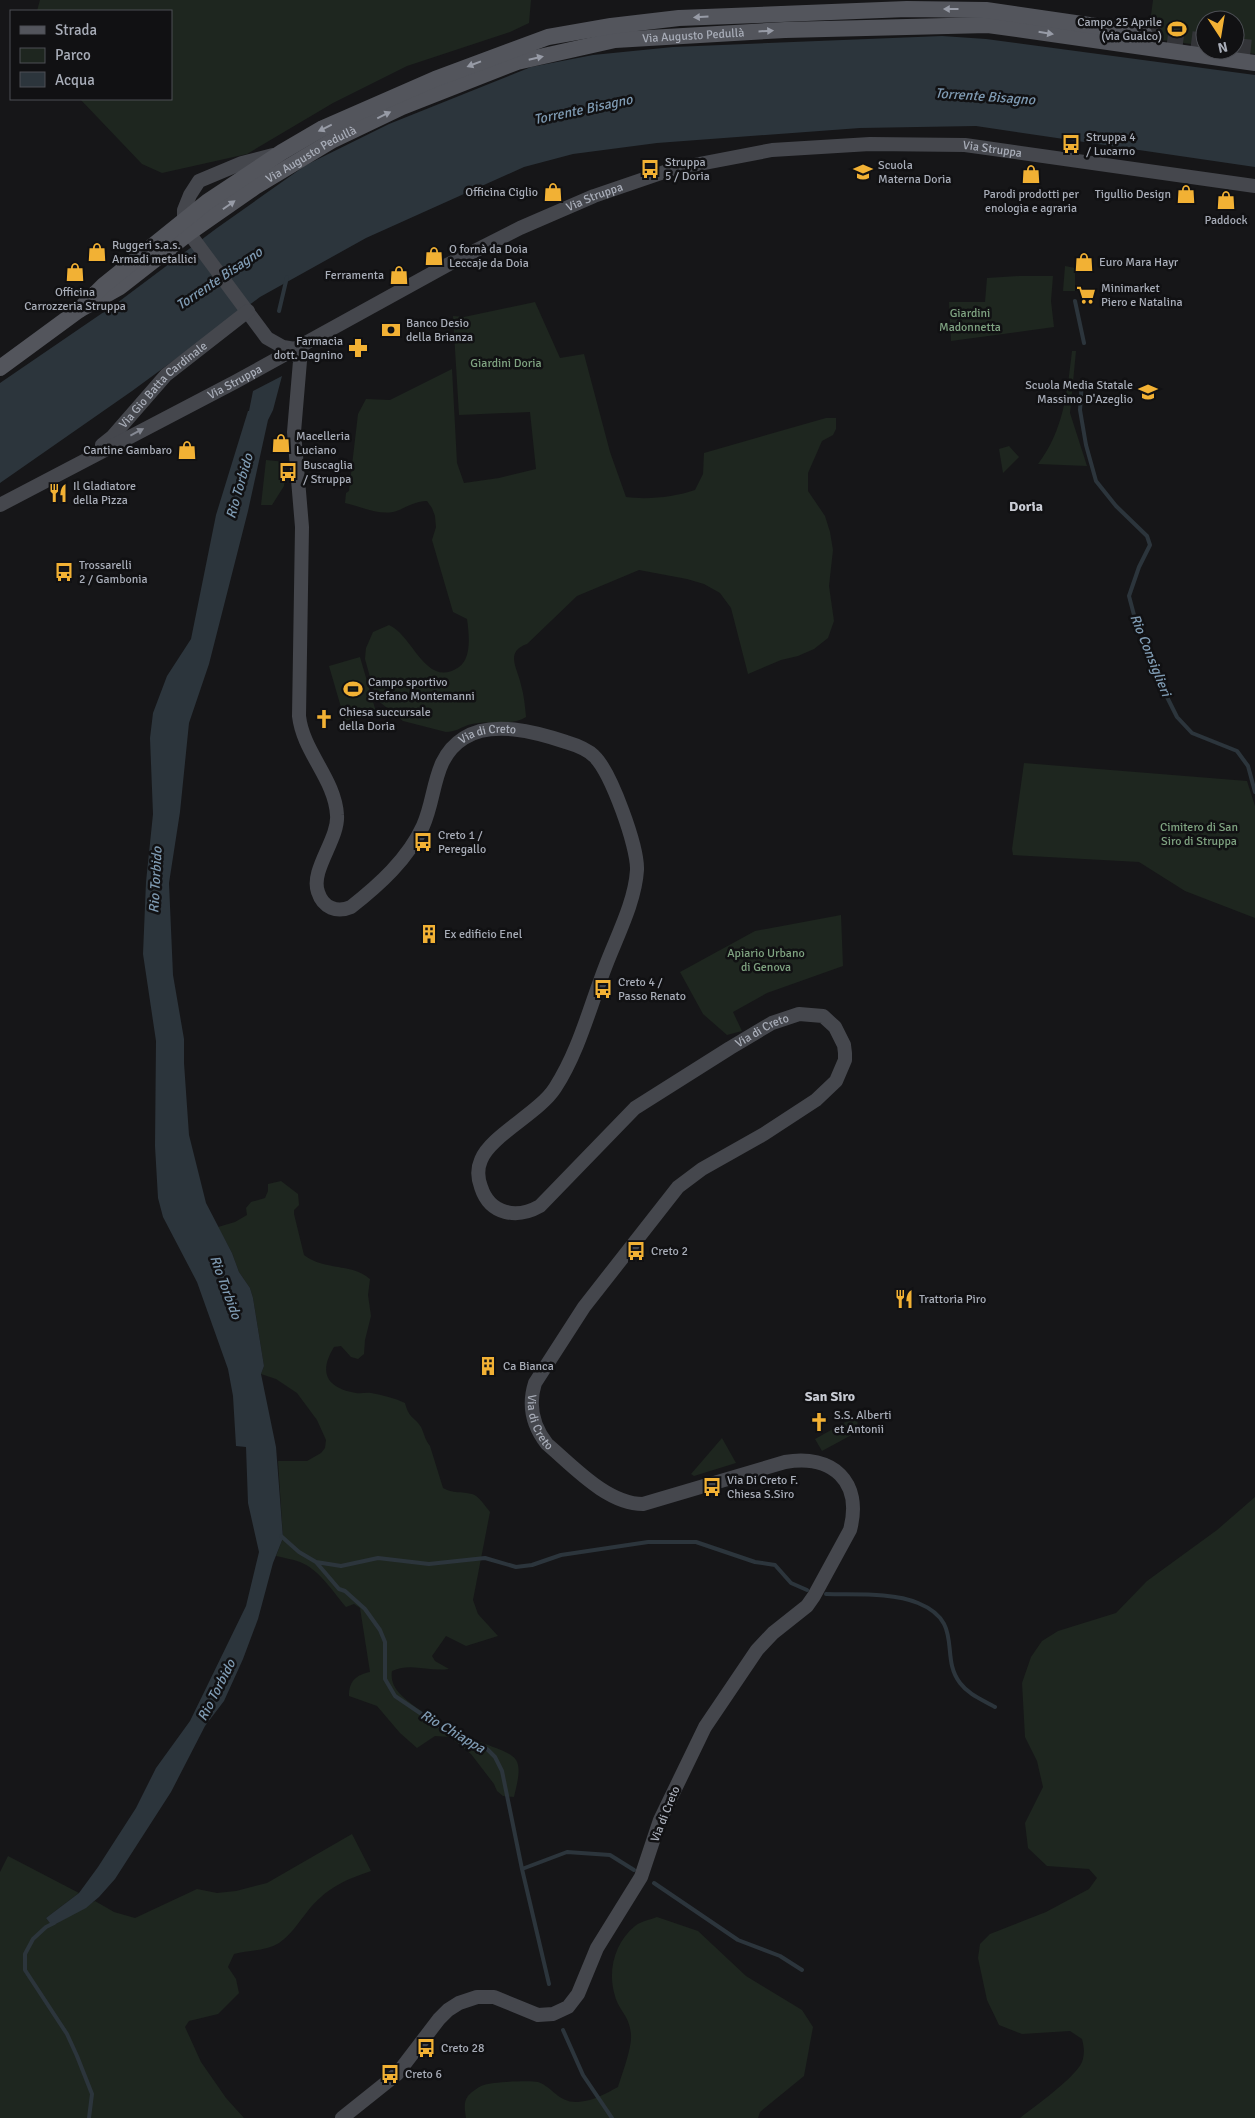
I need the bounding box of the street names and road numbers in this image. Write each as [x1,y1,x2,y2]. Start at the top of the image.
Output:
street label: Via Augusto Pedullà [642,25,745,46]
street label: Via Augusto Pedullà [263,123,359,187]
street label: Via Struppa [962,138,1023,161]
street label: Via Struppa [564,180,625,215]
street label: Via Gio Batta Cardinale [116,339,210,432]
street label: Via Struppa [205,362,265,403]
street label: Via di Creto [456,722,517,748]
street label: Via di Creto [733,1011,791,1051]
street label: Via di Creto [524,1394,556,1454]
street label: Via di Creto [647,1784,683,1844]

